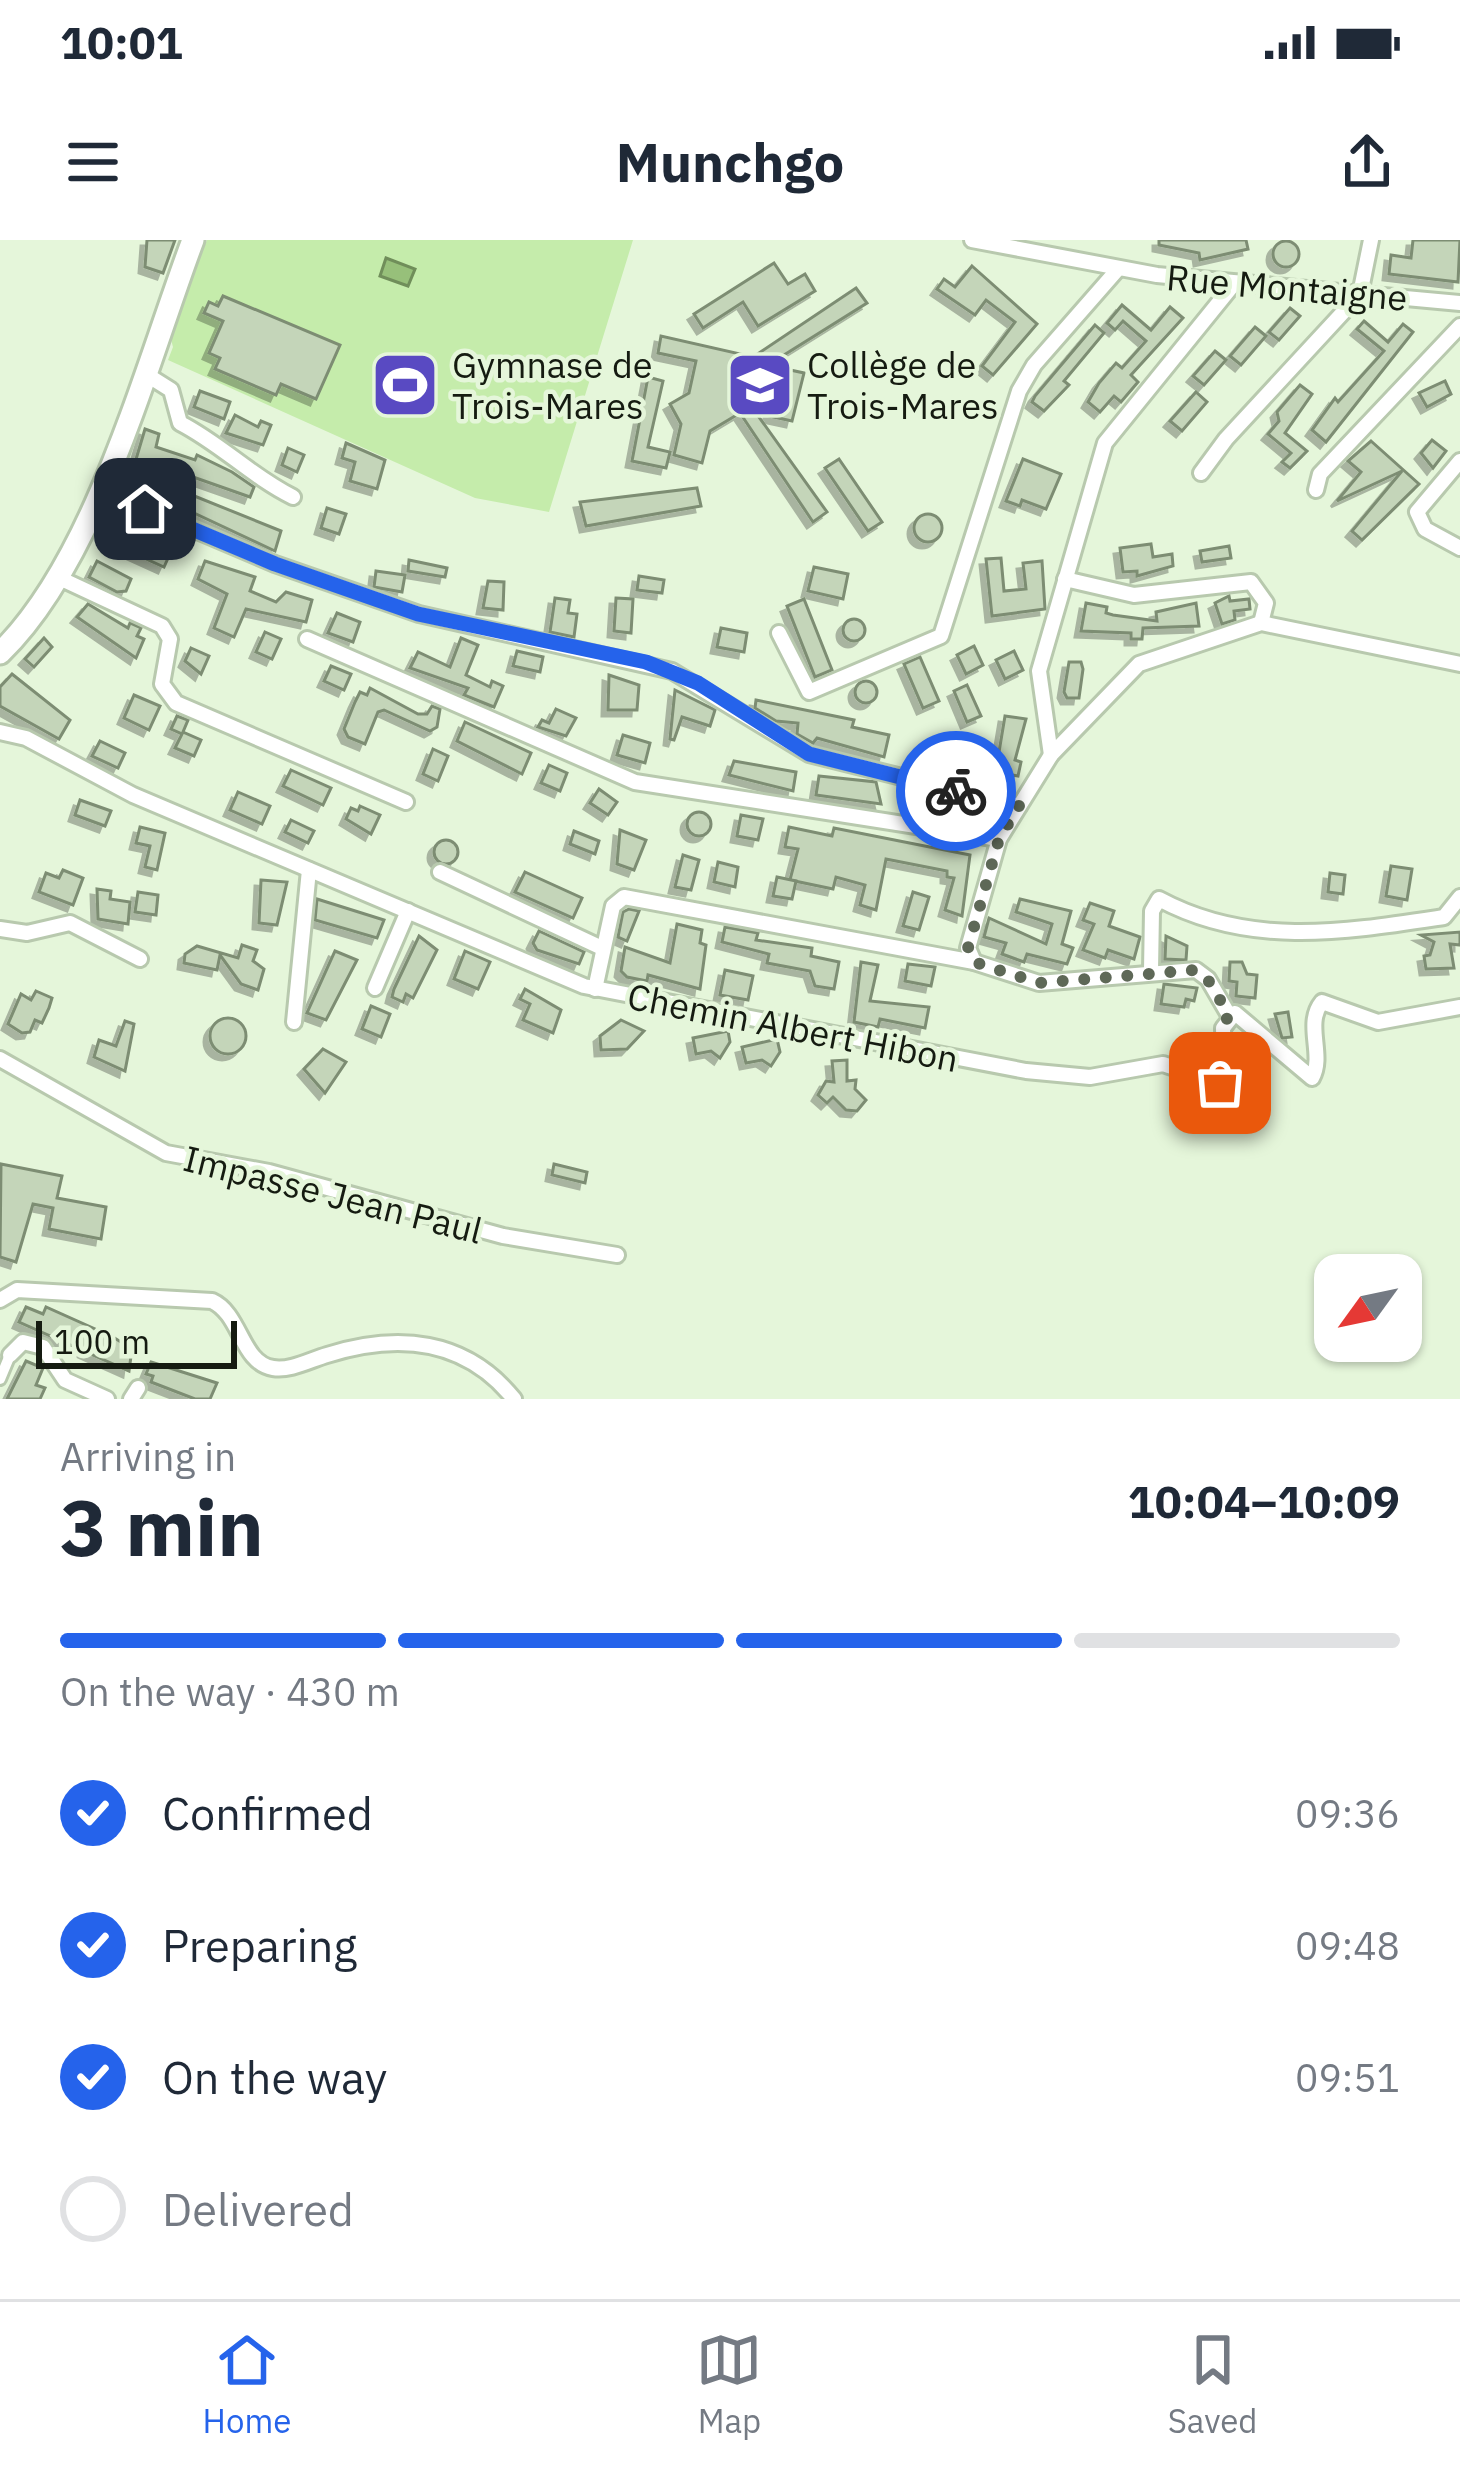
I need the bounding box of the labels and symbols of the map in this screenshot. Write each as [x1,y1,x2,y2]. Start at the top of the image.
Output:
street label: Rue Montaigne [1165,253,1409,321]
place label: Gymnase de Trois-Mares [452,341,653,429]
place label: Collège de Trois-Mares [807,341,998,429]
sports icon: Gymnase de Trois-Mares [370,350,440,420]
school or university icon: Collège de Trois-Mares [725,350,795,420]
pin [94,458,196,560]
courier [896,731,1016,851]
street label: Chemin Albert Hibon [624,972,962,1082]
pin [1169,1032,1271,1134]
street label: Impasse Jean Paul [179,1134,487,1254]
north arrow [1314,1254,1422,1362]
scale bar [36,1315,237,1368]

